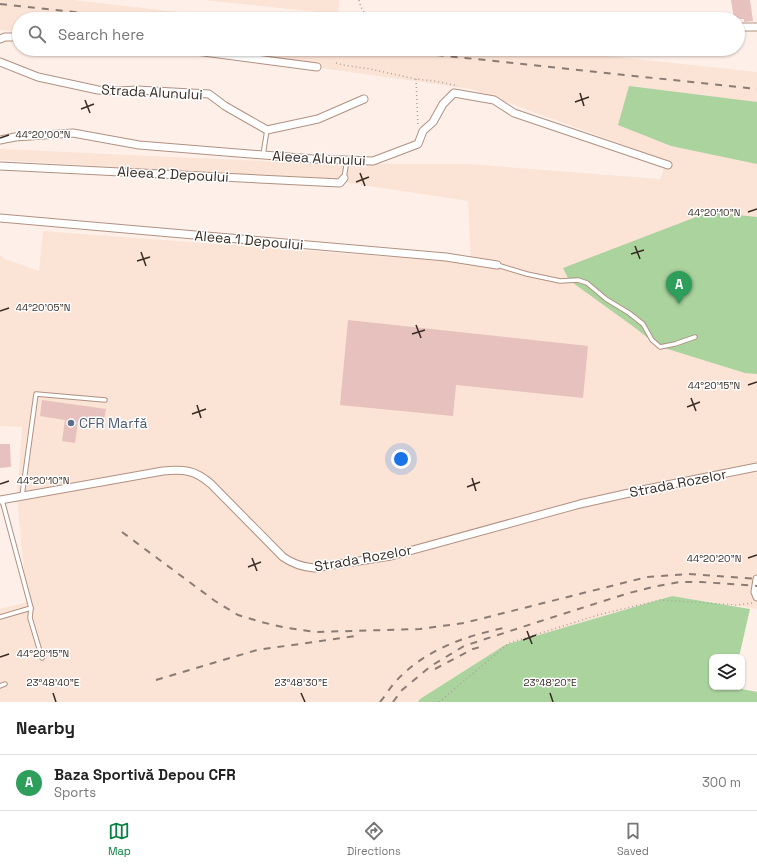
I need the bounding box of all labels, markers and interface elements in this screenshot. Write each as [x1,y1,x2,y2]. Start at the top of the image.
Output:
search box [12,12,745,56]
icon: search [26,23,48,45]
text: Search here [58,25,144,44]
street label: Strada Alunului [101,80,203,104]
text: 44°20'00"N [16,128,70,141]
street label: Aleea Alunului [272,147,366,169]
street label: Aleea 2 Depoului [117,162,229,186]
text: 44°20'10"N [688,206,740,219]
street label: Aleea 1 Depoului [194,226,304,254]
pin: A [666,271,692,304]
text: 44°20'05"N [16,301,70,314]
text: 44°20'15"N [688,379,740,392]
place label: CFR Marfă [79,414,148,432]
marker: CFR Marfă [66,418,76,428]
your location [391,449,411,469]
street label: Strada Rozelor [628,465,728,501]
text: 44°20'10"N [17,474,69,487]
street label: Strada Rozelor [313,541,413,575]
text: 44°20'20"N [687,552,741,565]
text: 44°20'15"N [17,647,69,660]
map controls [709,654,745,690]
button: layers [709,654,745,690]
text: 23°48'40"E [27,676,80,689]
text: 23°48'30"E [274,676,328,689]
text: 23°48'20"E [523,676,577,689]
text: Nearby [16,717,75,739]
text: Baza Sportivă Depou CFR [54,765,236,784]
text: A [25,774,33,791]
text: 300 m [702,774,741,791]
text: Sports [54,784,96,801]
tab: Map [108,820,131,858]
tab: Directions [347,820,401,858]
tab: Saved [617,820,649,858]

